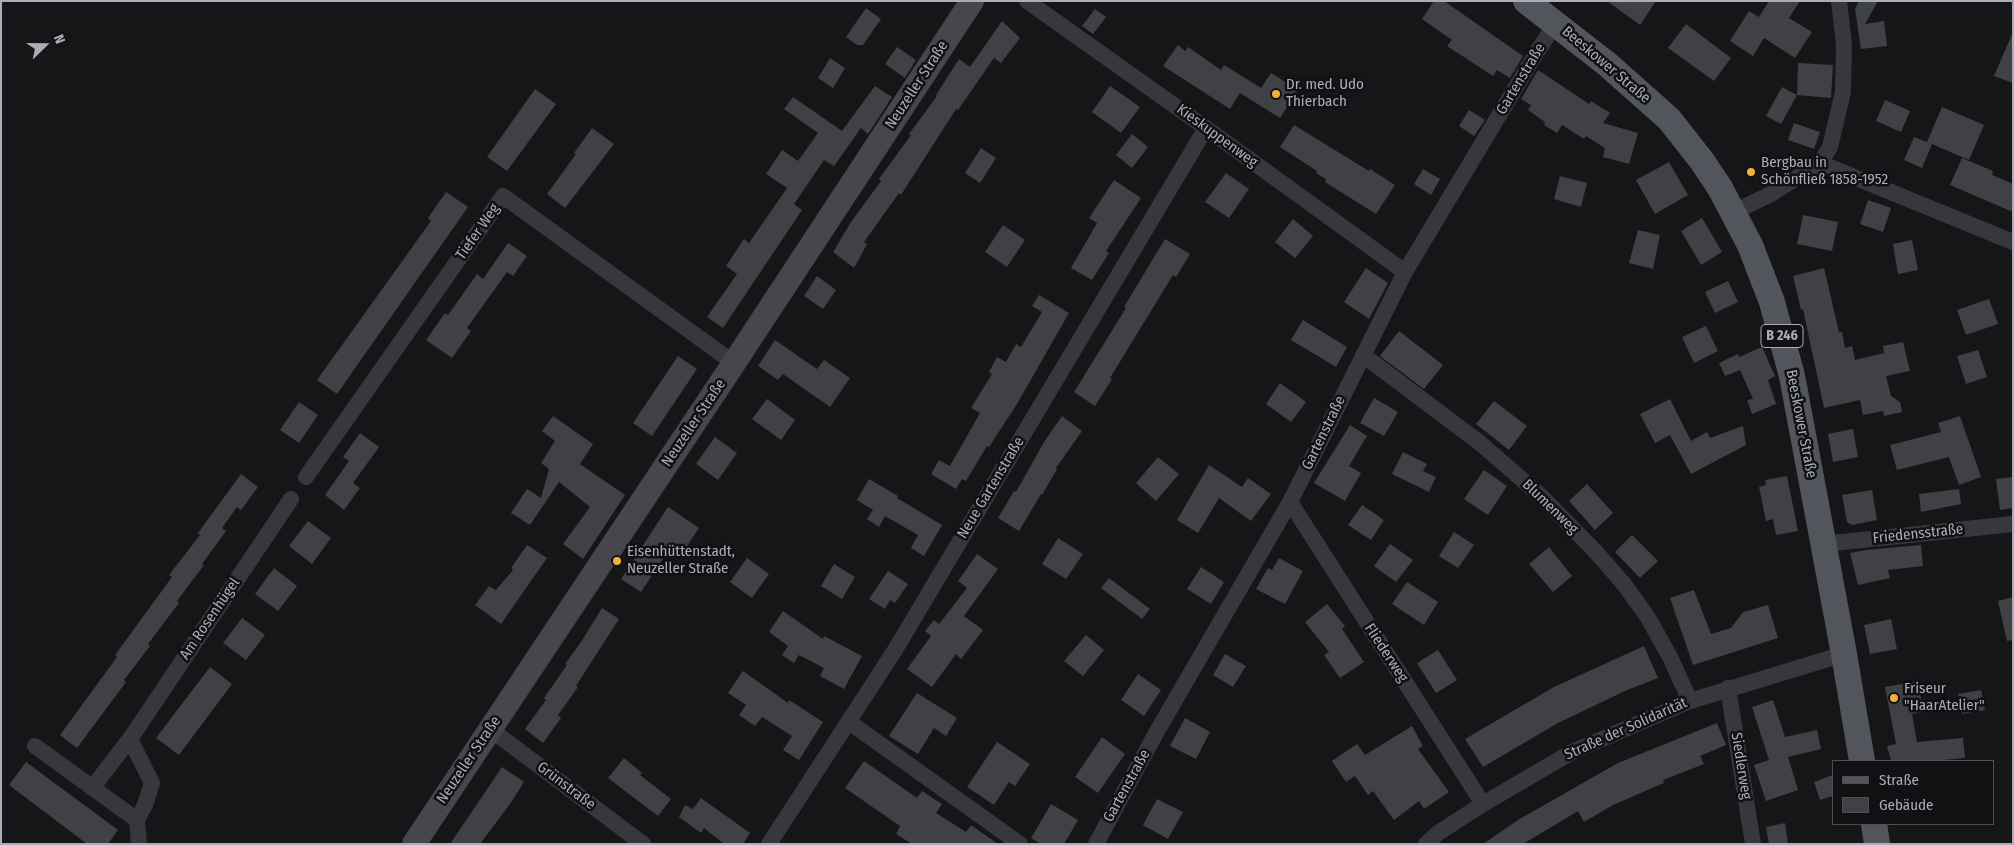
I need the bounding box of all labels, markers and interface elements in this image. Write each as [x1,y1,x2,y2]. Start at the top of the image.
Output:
north arrow [20,20,70,70]
street label: Beeskower Straße [1558,23,1654,107]
text: N [50,32,69,46]
street label: Neuzeller Straße [882,38,952,132]
street label: Gartenstraße [1493,40,1549,118]
place label: Dr. med. Udo Thierbach [1286,76,1364,111]
marker: Dr. med. Udo Thierbach [1270,88,1282,100]
street label: Kieskuppenweg [1173,101,1261,171]
place label: Bergbau in Schönfließ 1858-1952 [1761,154,1888,189]
marker: Bergbau in Schönfließ 1858-1952 [1745,166,1757,178]
street label: Tiefer Weg [452,201,504,263]
road number: B 246 [1761,324,1803,348]
street label: Beeskower Straße [1782,368,1820,480]
street label: Neuzeller Straße [658,376,730,470]
street label: Gartenstraße [1298,393,1350,473]
street label: Neue Gartenstraße [954,434,1028,542]
street label: Blumenweg [1518,476,1582,538]
street label: Friedensstraße [1872,520,1964,548]
place label: Eisenhüttenstadt, Neuzeller Straße [627,543,735,578]
marker: Eisenhüttenstadt, Neuzeller Straße [611,555,623,567]
street label: Am Rosenhügel [176,575,244,663]
street label: Fliederweg [1360,620,1412,686]
place label: Friseur "HaarAtelier" [1904,680,1985,715]
marker: Friseur "HaarAtelier" [1888,692,1900,704]
street label: Straße der Solidarität [1562,694,1690,764]
street label: Neuzeller Straße [433,713,505,807]
street label: Siedlerweg [1727,731,1755,801]
street label: Gartenstraße [1100,747,1154,825]
street label: Grünstraße [533,758,599,814]
legend [1832,760,1994,825]
text: Straße [1879,771,1919,789]
text: Gebäude [1879,796,1934,814]

